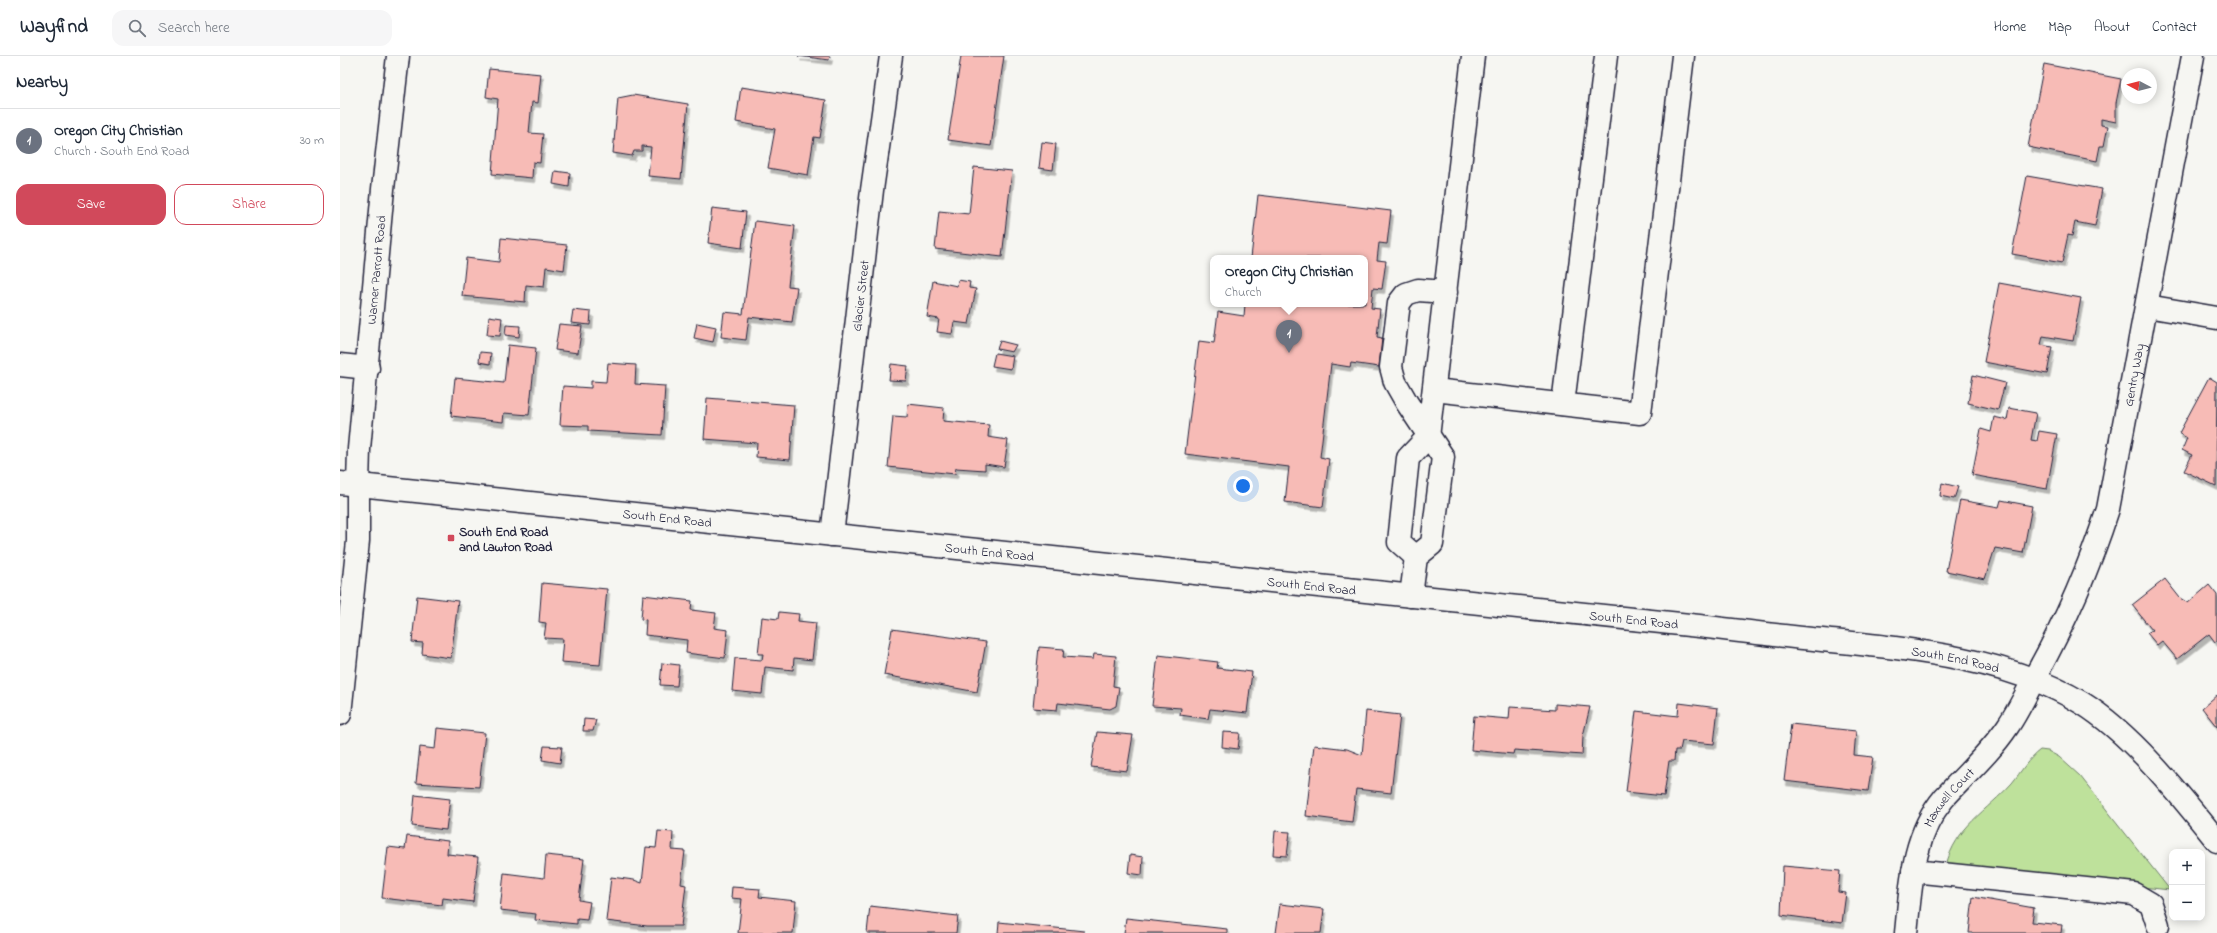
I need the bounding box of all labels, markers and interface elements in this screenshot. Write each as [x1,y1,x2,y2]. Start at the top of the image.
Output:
search box [112,10,392,46]
text: Wayfind [20,14,88,41]
icon: search [126,17,148,39]
text: Search here [158,17,230,39]
text: Home [1994,17,2026,38]
text: Map [2048,17,2072,38]
text: About [2094,17,2130,38]
text: Contact [2152,17,2197,38]
north arrow [2121,68,2157,104]
text: Nearby [16,70,68,95]
text: Oregon City Christian [54,120,183,142]
text: 1 [27,131,31,150]
text: 30 m [300,131,324,150]
text: Church · South End Road [54,142,189,161]
button: Save [16,184,166,225]
button: Share [174,184,324,225]
street label: Warner Parrott Road [363,214,392,325]
popup [1210,255,1368,307]
street label: Glacier Street [848,259,875,332]
text: Oregon City Christian [1225,261,1353,283]
text: Church [1225,283,1261,302]
pin: 1 [1276,320,1302,353]
street label: Gentry Way [2119,342,2151,408]
your location [1233,476,1253,496]
street label: South End Road [622,505,713,533]
place label: South End Road and Lawton Road [459,523,553,557]
marker: South End Road and Lawton Road [446,533,456,543]
street label: South End Road [944,539,1035,567]
street label: South End Road [1266,573,1358,601]
street label: South End Road [1588,607,1680,635]
street label: South End Road [1910,642,2002,679]
street label: Maxwell Court [1919,763,1980,831]
map controls [2169,849,2205,921]
button: + [2169,849,2205,885]
button: − [2169,885,2205,921]

